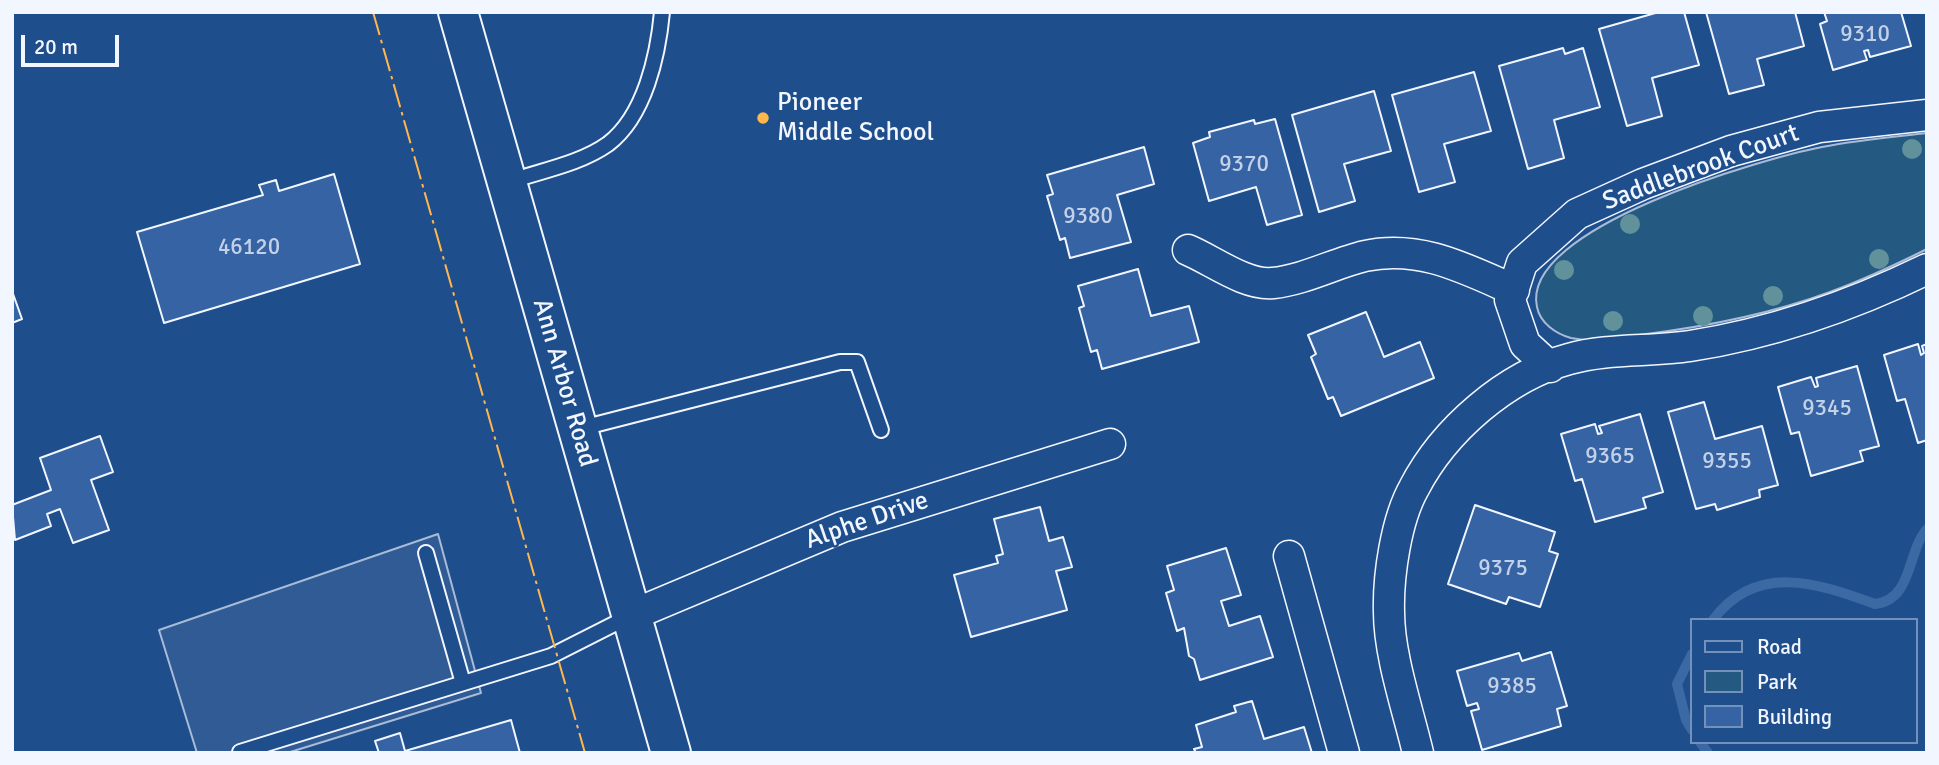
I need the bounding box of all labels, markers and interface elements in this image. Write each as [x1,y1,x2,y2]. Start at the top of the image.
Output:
scale bar [24,21,122,65]
house number: 9310 [1840,21,1890,49]
text: 20 m [34,34,78,60]
place label: Pioneer Middle School [777,87,934,148]
marker: Pioneer Middle School [755,110,771,126]
street label: Saddlebrook Court [1599,118,1803,218]
house number: 9370 [1219,151,1269,179]
house number: 9380 [1063,203,1113,231]
house number: 46120 [218,234,280,262]
street label: Ann Arbor Road [525,295,603,471]
house number: 9345 [1802,395,1852,423]
house number: 9365 [1585,443,1635,471]
house number: 9355 [1702,448,1752,476]
street label: Alphe Drive [801,485,933,557]
house number: 9375 [1478,555,1528,583]
legend [1690,618,1918,744]
text: Road [1757,634,1802,660]
text: Park [1757,669,1797,695]
house number: 9385 [1487,673,1537,701]
text: Building [1757,704,1832,730]

